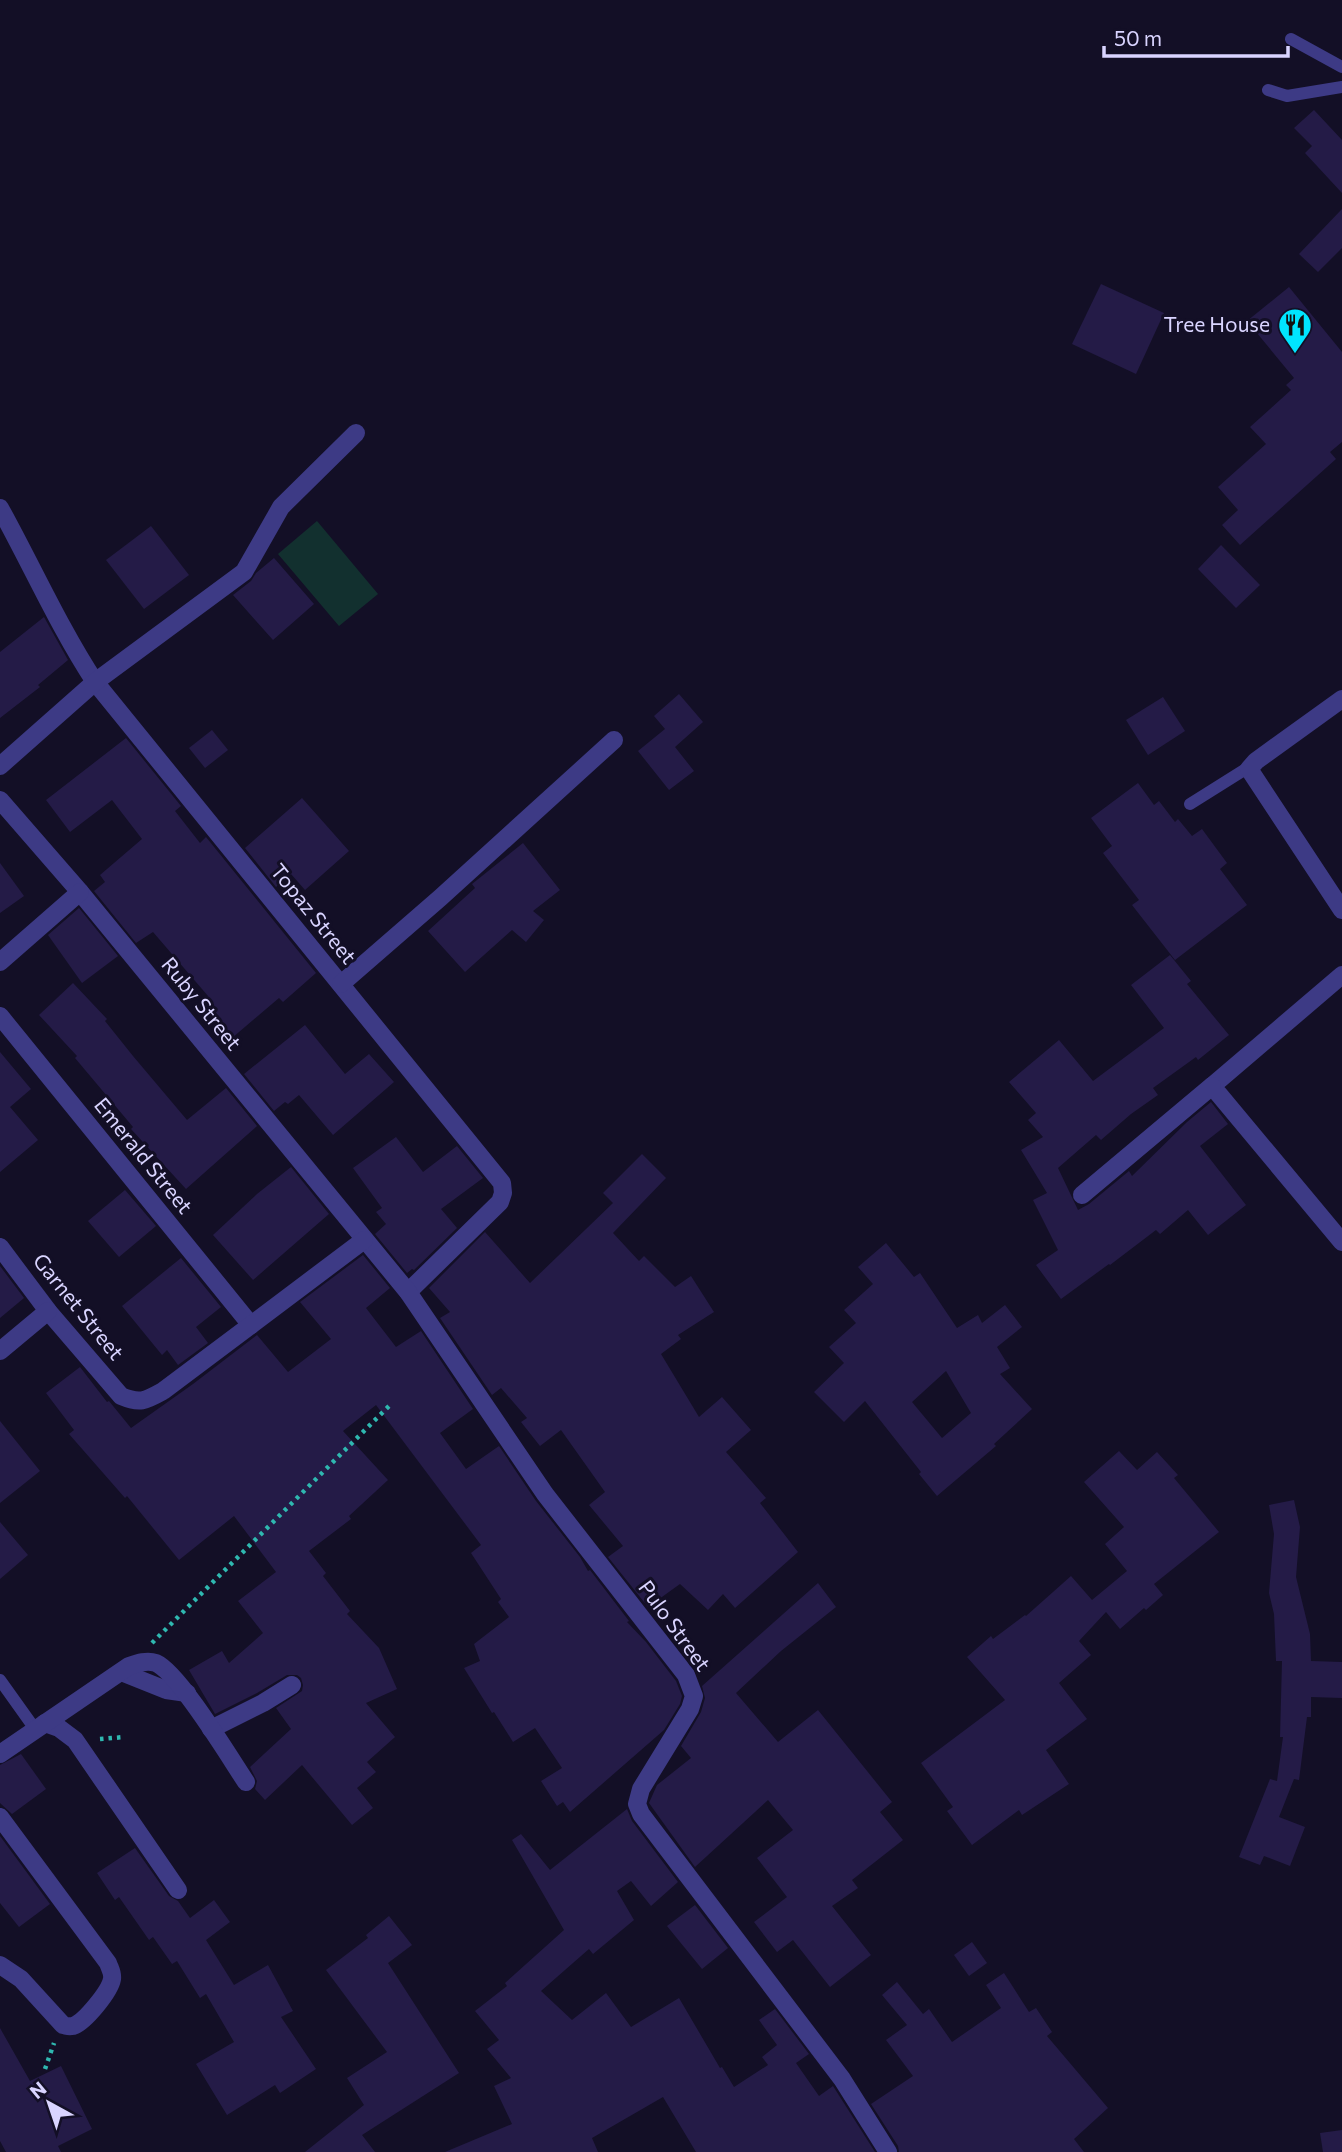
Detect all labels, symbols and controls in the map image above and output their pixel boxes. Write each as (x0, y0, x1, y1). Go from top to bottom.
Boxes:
scale bar (1104, 14, 1288, 58)
text: 50 m (1114, 25, 1162, 50)
restaurant icon: Tree House (1276, 306, 1314, 355)
place label: Tree House (1163, 311, 1270, 336)
street label: Topaz Street (266, 858, 362, 968)
street label: Ruby Street (157, 952, 247, 1054)
street label: Emerald Street (90, 1092, 199, 1218)
street label: Garnet Street (29, 1248, 130, 1364)
street label: Pulo Street (634, 1575, 717, 1675)
north arrow (14, 2068, 84, 2138)
text: N (25, 2076, 51, 2103)

